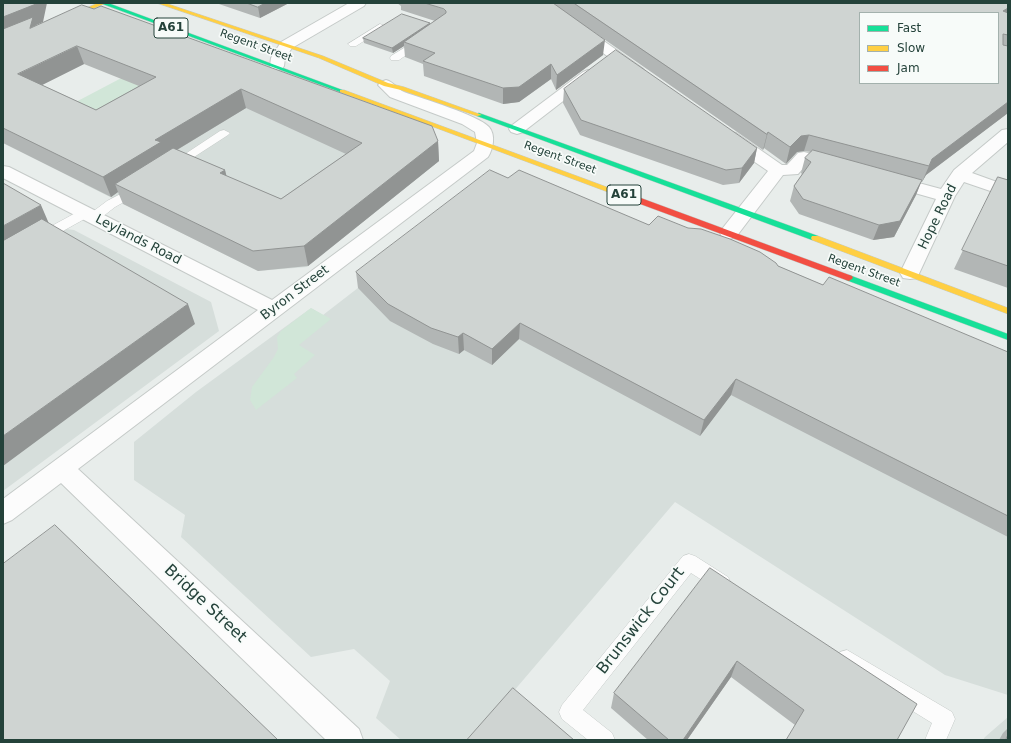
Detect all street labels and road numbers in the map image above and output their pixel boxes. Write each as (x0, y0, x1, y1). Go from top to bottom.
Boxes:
road number: A61 (154, 18, 188, 38)
street label: Regent Street (218, 27, 294, 65)
street label: Regent Street (522, 139, 598, 177)
street label: Hope Road (915, 182, 961, 252)
road number: A61 (607, 185, 641, 205)
street label: Leylands Road (92, 212, 184, 268)
street label: Regent Street (826, 252, 902, 290)
street label: Byron Street (258, 262, 332, 324)
street label: Bridge Street (160, 561, 250, 647)
street label: Brunswick Court (593, 564, 689, 678)

